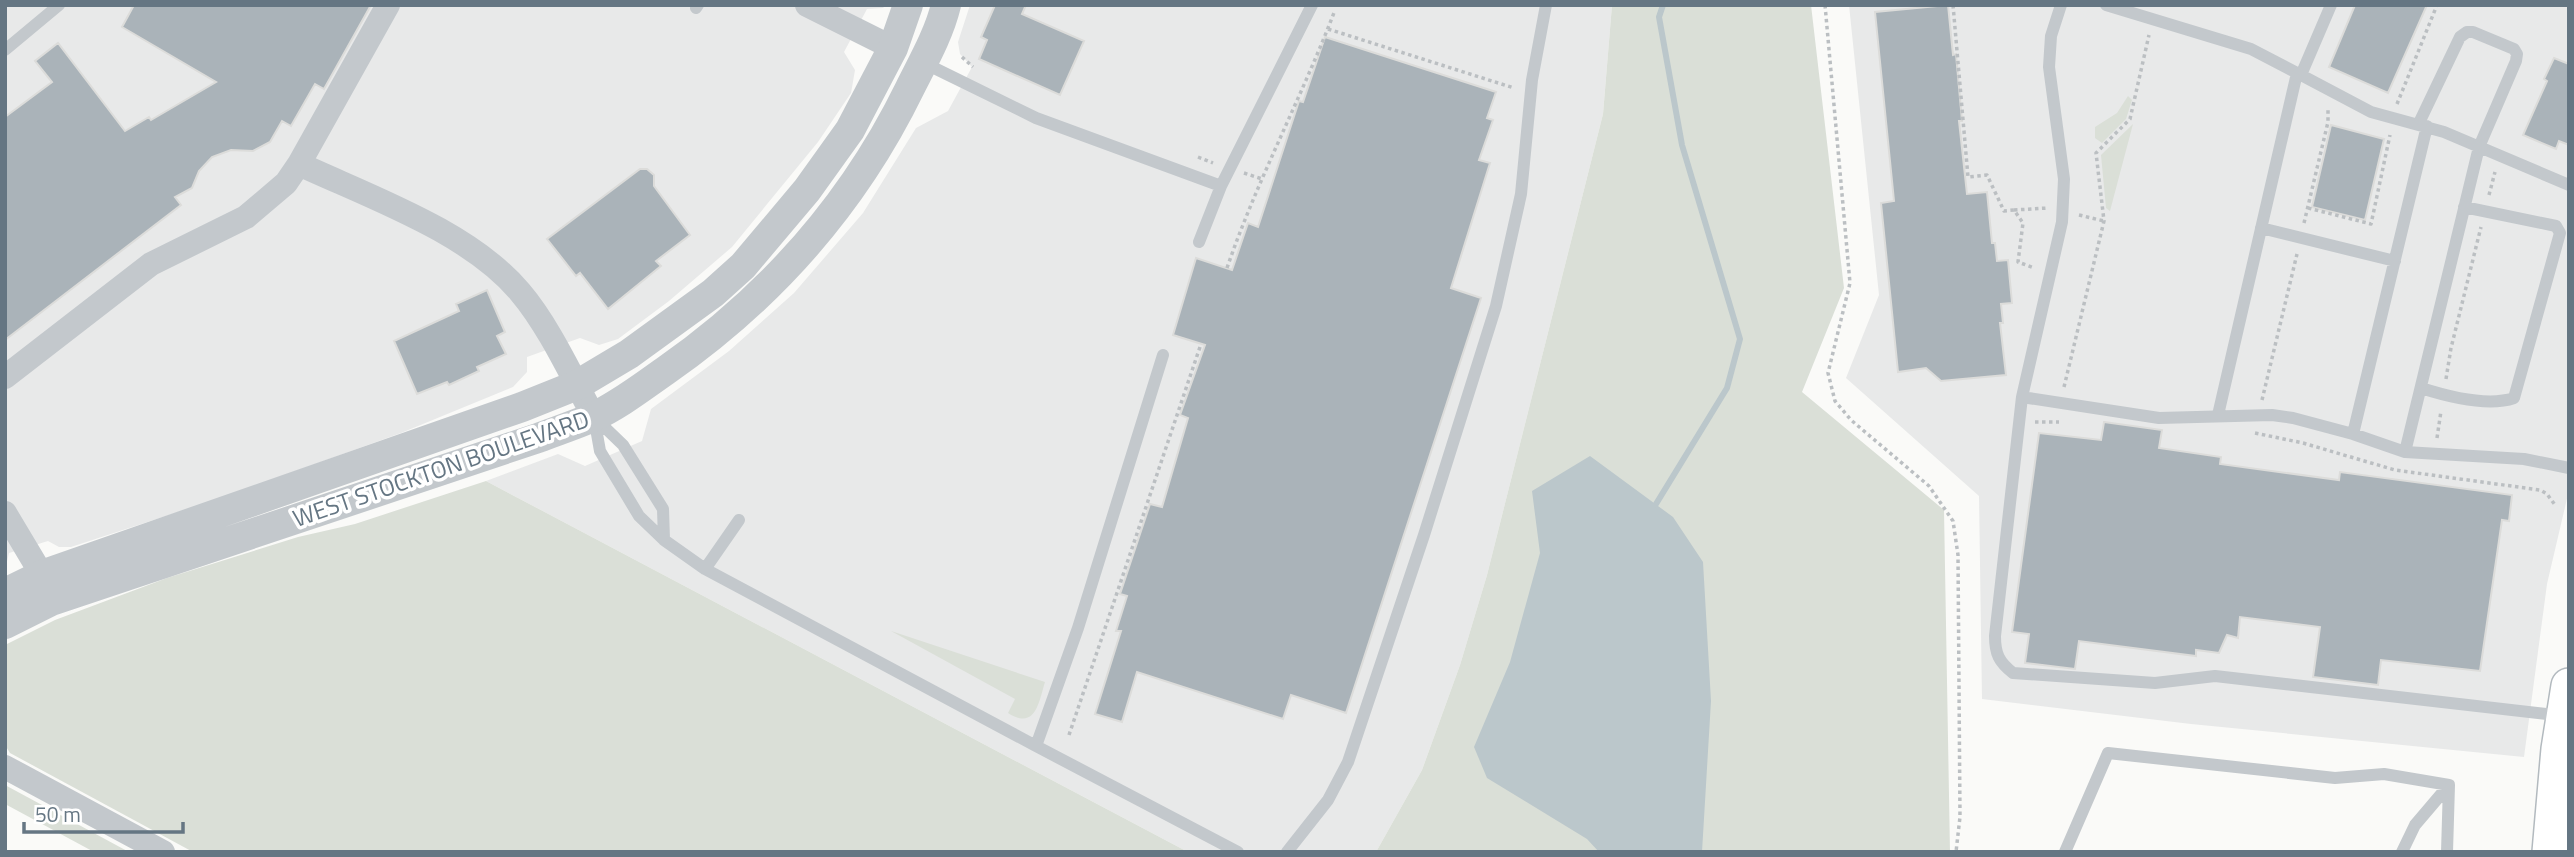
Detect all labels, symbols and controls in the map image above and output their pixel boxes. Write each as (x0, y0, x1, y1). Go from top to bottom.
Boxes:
street label: WEST STOCKTON BOULEVARD (288, 400, 594, 536)
scale bar (24, 790, 184, 834)
text: 50 m (35, 798, 81, 830)

